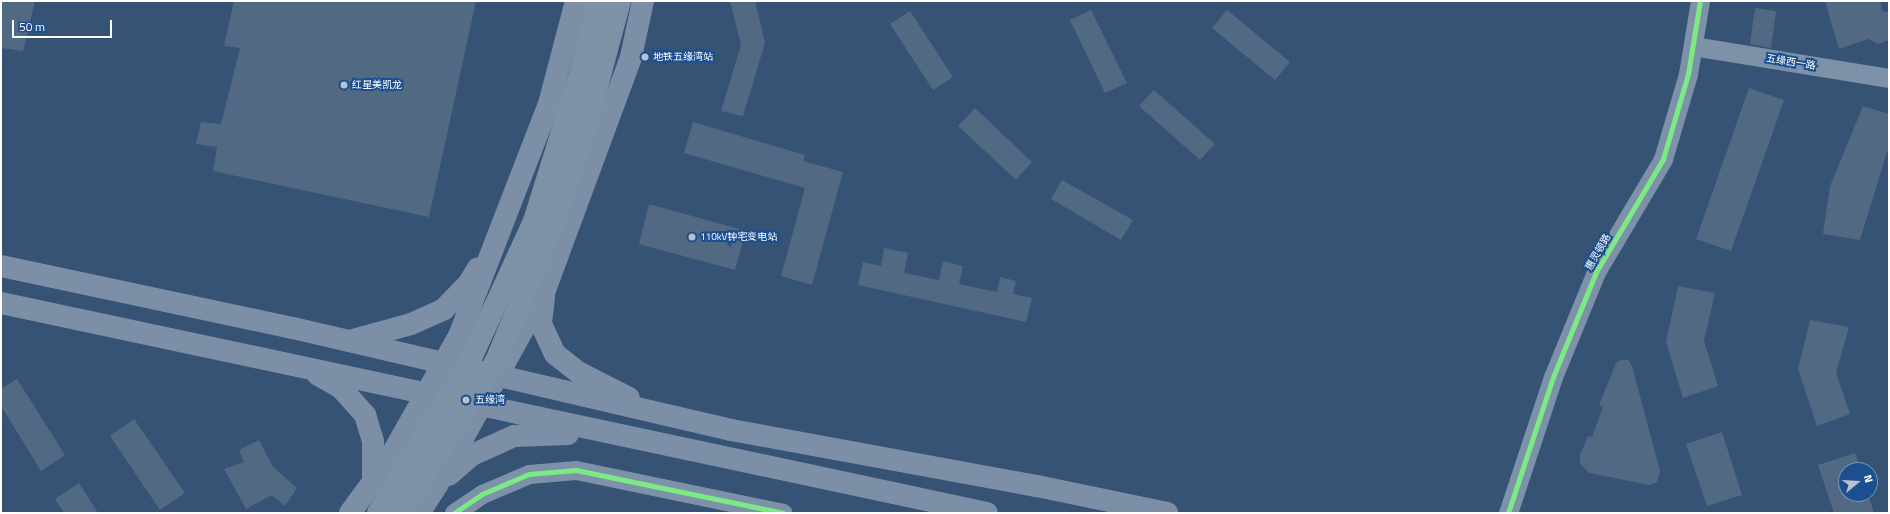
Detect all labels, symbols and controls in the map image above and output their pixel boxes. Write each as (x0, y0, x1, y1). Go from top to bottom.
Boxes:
scale bar (14, 12, 114, 38)
text: 50 m (19, 17, 45, 36)
place label: 地铁五缘湾站 (653, 51, 713, 63)
marker: 地铁五缘湾站 (640, 52, 650, 62)
street label: 五缘西一路 (1765, 52, 1817, 72)
place label: 红星美凯龙 (352, 79, 402, 91)
marker: 红星美凯龙 (339, 80, 349, 90)
place label: 110kV钟宅变电站 (700, 231, 777, 243)
marker: 110kV钟宅变电站 (687, 232, 697, 242)
street label: 惠灵顿路 (1583, 232, 1613, 272)
marker: 五缘湾 (460, 394, 472, 406)
place label: 五缘湾 (475, 394, 505, 406)
north arrow (1838, 462, 1878, 502)
text: N (1860, 473, 1877, 485)

